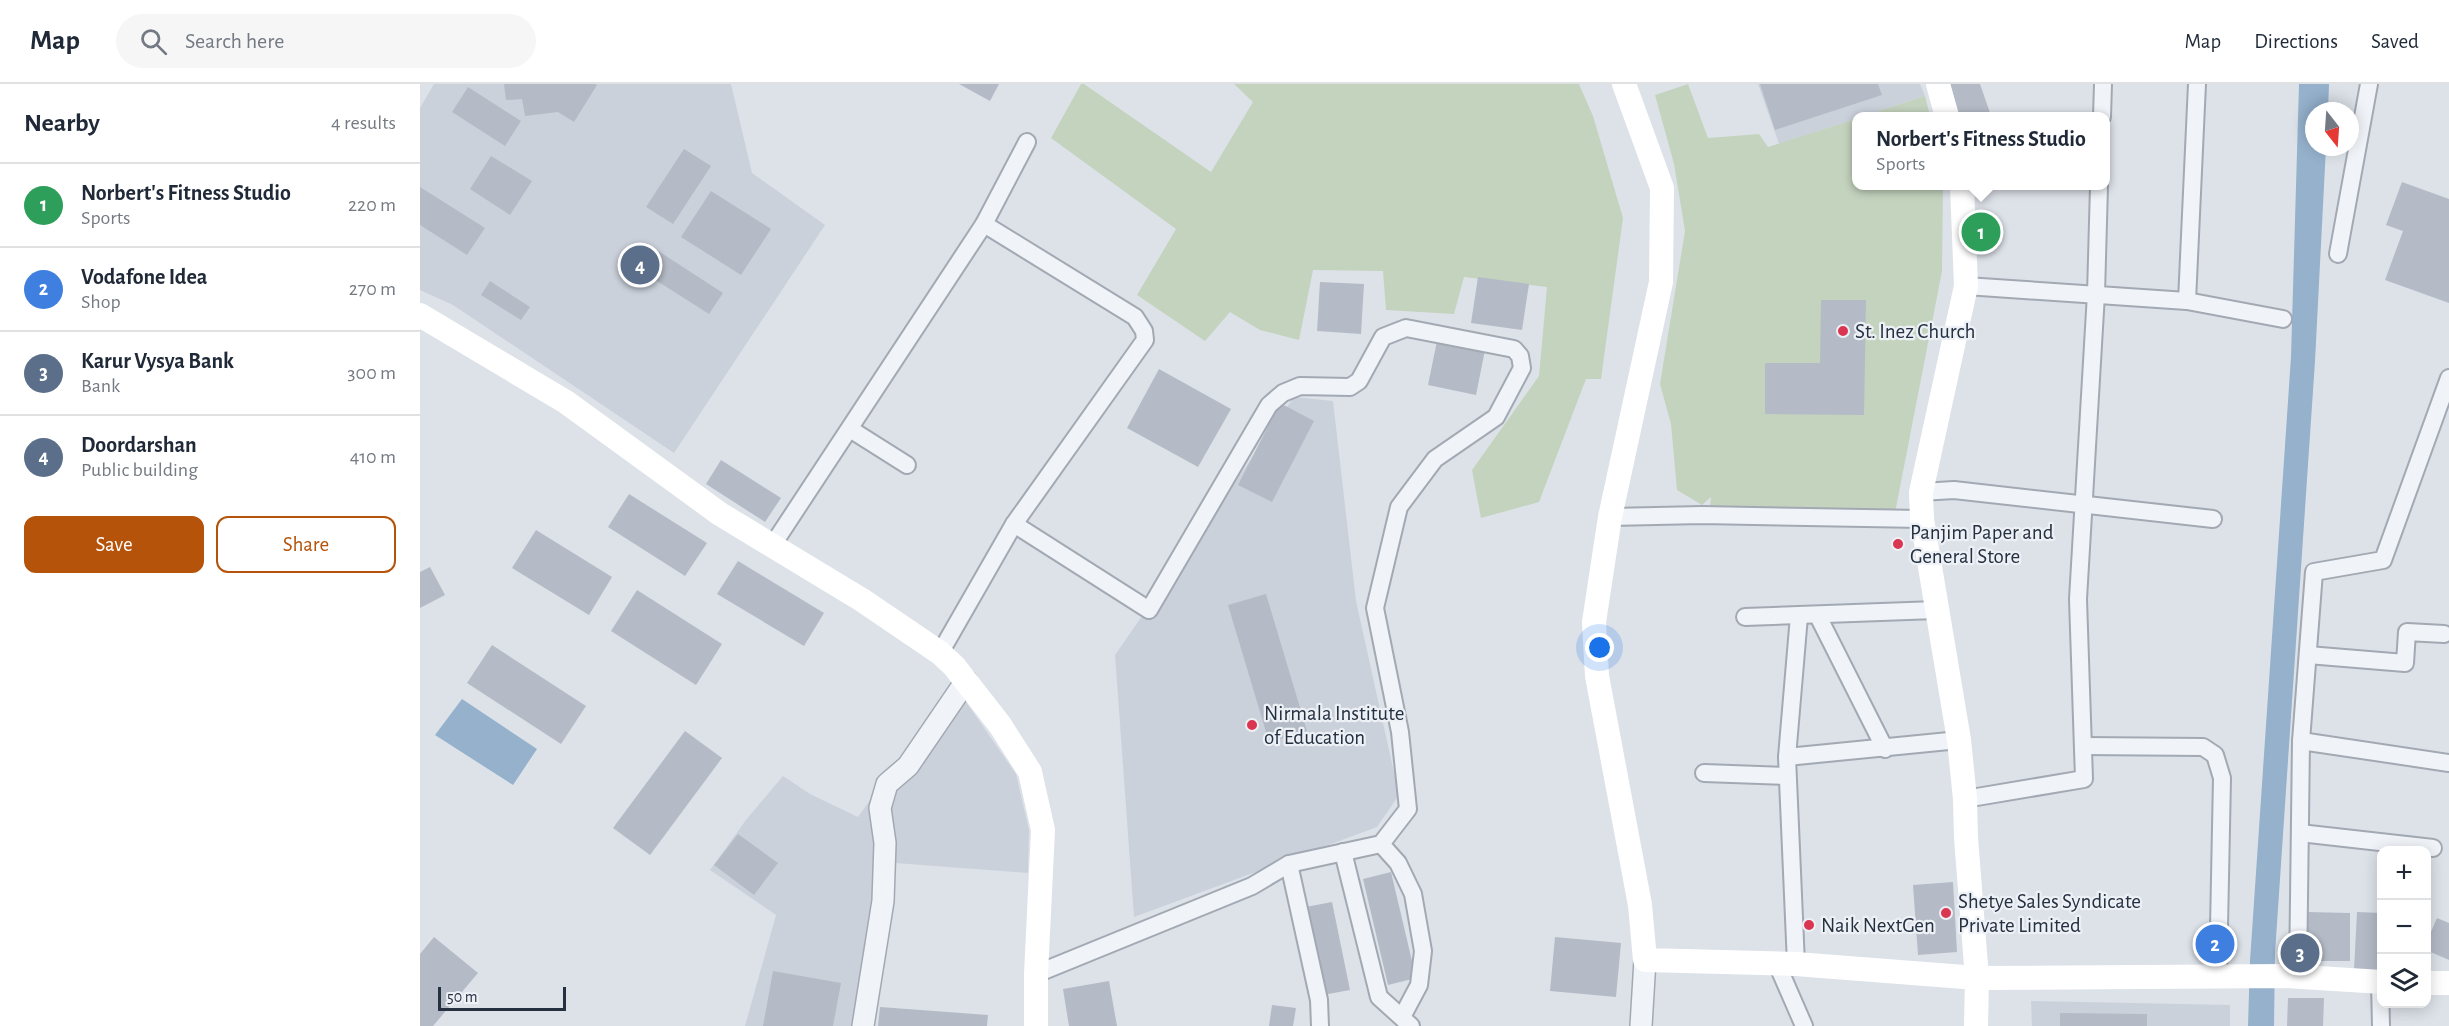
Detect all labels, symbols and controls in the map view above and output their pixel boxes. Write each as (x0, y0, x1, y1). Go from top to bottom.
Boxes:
search box (116, 14, 536, 68)
icon: search (137, 25, 170, 58)
text: Map (30, 27, 80, 55)
text: Search here (185, 30, 284, 52)
text: Map (2185, 31, 2221, 52)
text: Directions (2254, 31, 2338, 52)
text: Saved (2371, 31, 2419, 52)
north arrow (2305, 102, 2359, 156)
text: Nearby (24, 110, 100, 136)
popup (1852, 112, 2110, 190)
text: 4 results (331, 113, 396, 133)
text: Norbert's Fitness Studio (1876, 128, 2086, 150)
text: Sports (1876, 154, 1926, 174)
text: Norbert's Fitness Studio (81, 182, 291, 204)
text: 1 (40, 195, 47, 215)
text: 220 m (348, 195, 396, 215)
text: Sports (81, 208, 130, 228)
pin: 1 (1962, 210, 2000, 254)
pin: 4 (620, 242, 660, 288)
text: Vodafone Idea (81, 266, 207, 288)
text: 2 (39, 279, 48, 299)
text: 270 m (349, 279, 396, 299)
text: Shop (81, 292, 121, 312)
place label: St. Inez Church (1855, 321, 1975, 342)
marker: St. Inez Church (1836, 324, 1850, 338)
text: Karur Vysya Bank (81, 350, 234, 372)
text: 3 (39, 363, 48, 383)
text: 300 m (347, 363, 396, 383)
text: Bank (81, 376, 120, 396)
text: Doordarshan (81, 434, 197, 456)
text: 4 (38, 447, 49, 467)
text: 410 m (350, 447, 396, 467)
text: Public building (81, 460, 198, 480)
button: Save (24, 516, 204, 573)
button: Share (216, 516, 396, 573)
place label: Panjim Paper and General Store (1910, 522, 2054, 567)
marker: Panjim Paper and General Store (1891, 537, 1905, 551)
your location (1585, 633, 1614, 662)
place label: Nirmala Institute of Education (1264, 703, 1404, 748)
marker: Nirmala Institute of Education (1245, 718, 1259, 732)
map controls (2377, 846, 2431, 1008)
button: + (2377, 846, 2431, 900)
place label: Shetye Sales Syndicate Private Limited (1958, 891, 2141, 936)
button: − (2377, 900, 2431, 954)
marker: Shetye Sales Syndicate Private Limited (1939, 906, 1953, 920)
place label: Naik NextGen (1821, 915, 1935, 936)
marker: Naik NextGen (1802, 918, 1816, 932)
pin: 2 (2196, 922, 2234, 966)
pin: 3 (2280, 930, 2320, 976)
button: layers (2377, 954, 2431, 1008)
scale bar (438, 984, 566, 1012)
text: 50 m (447, 989, 478, 1005)

